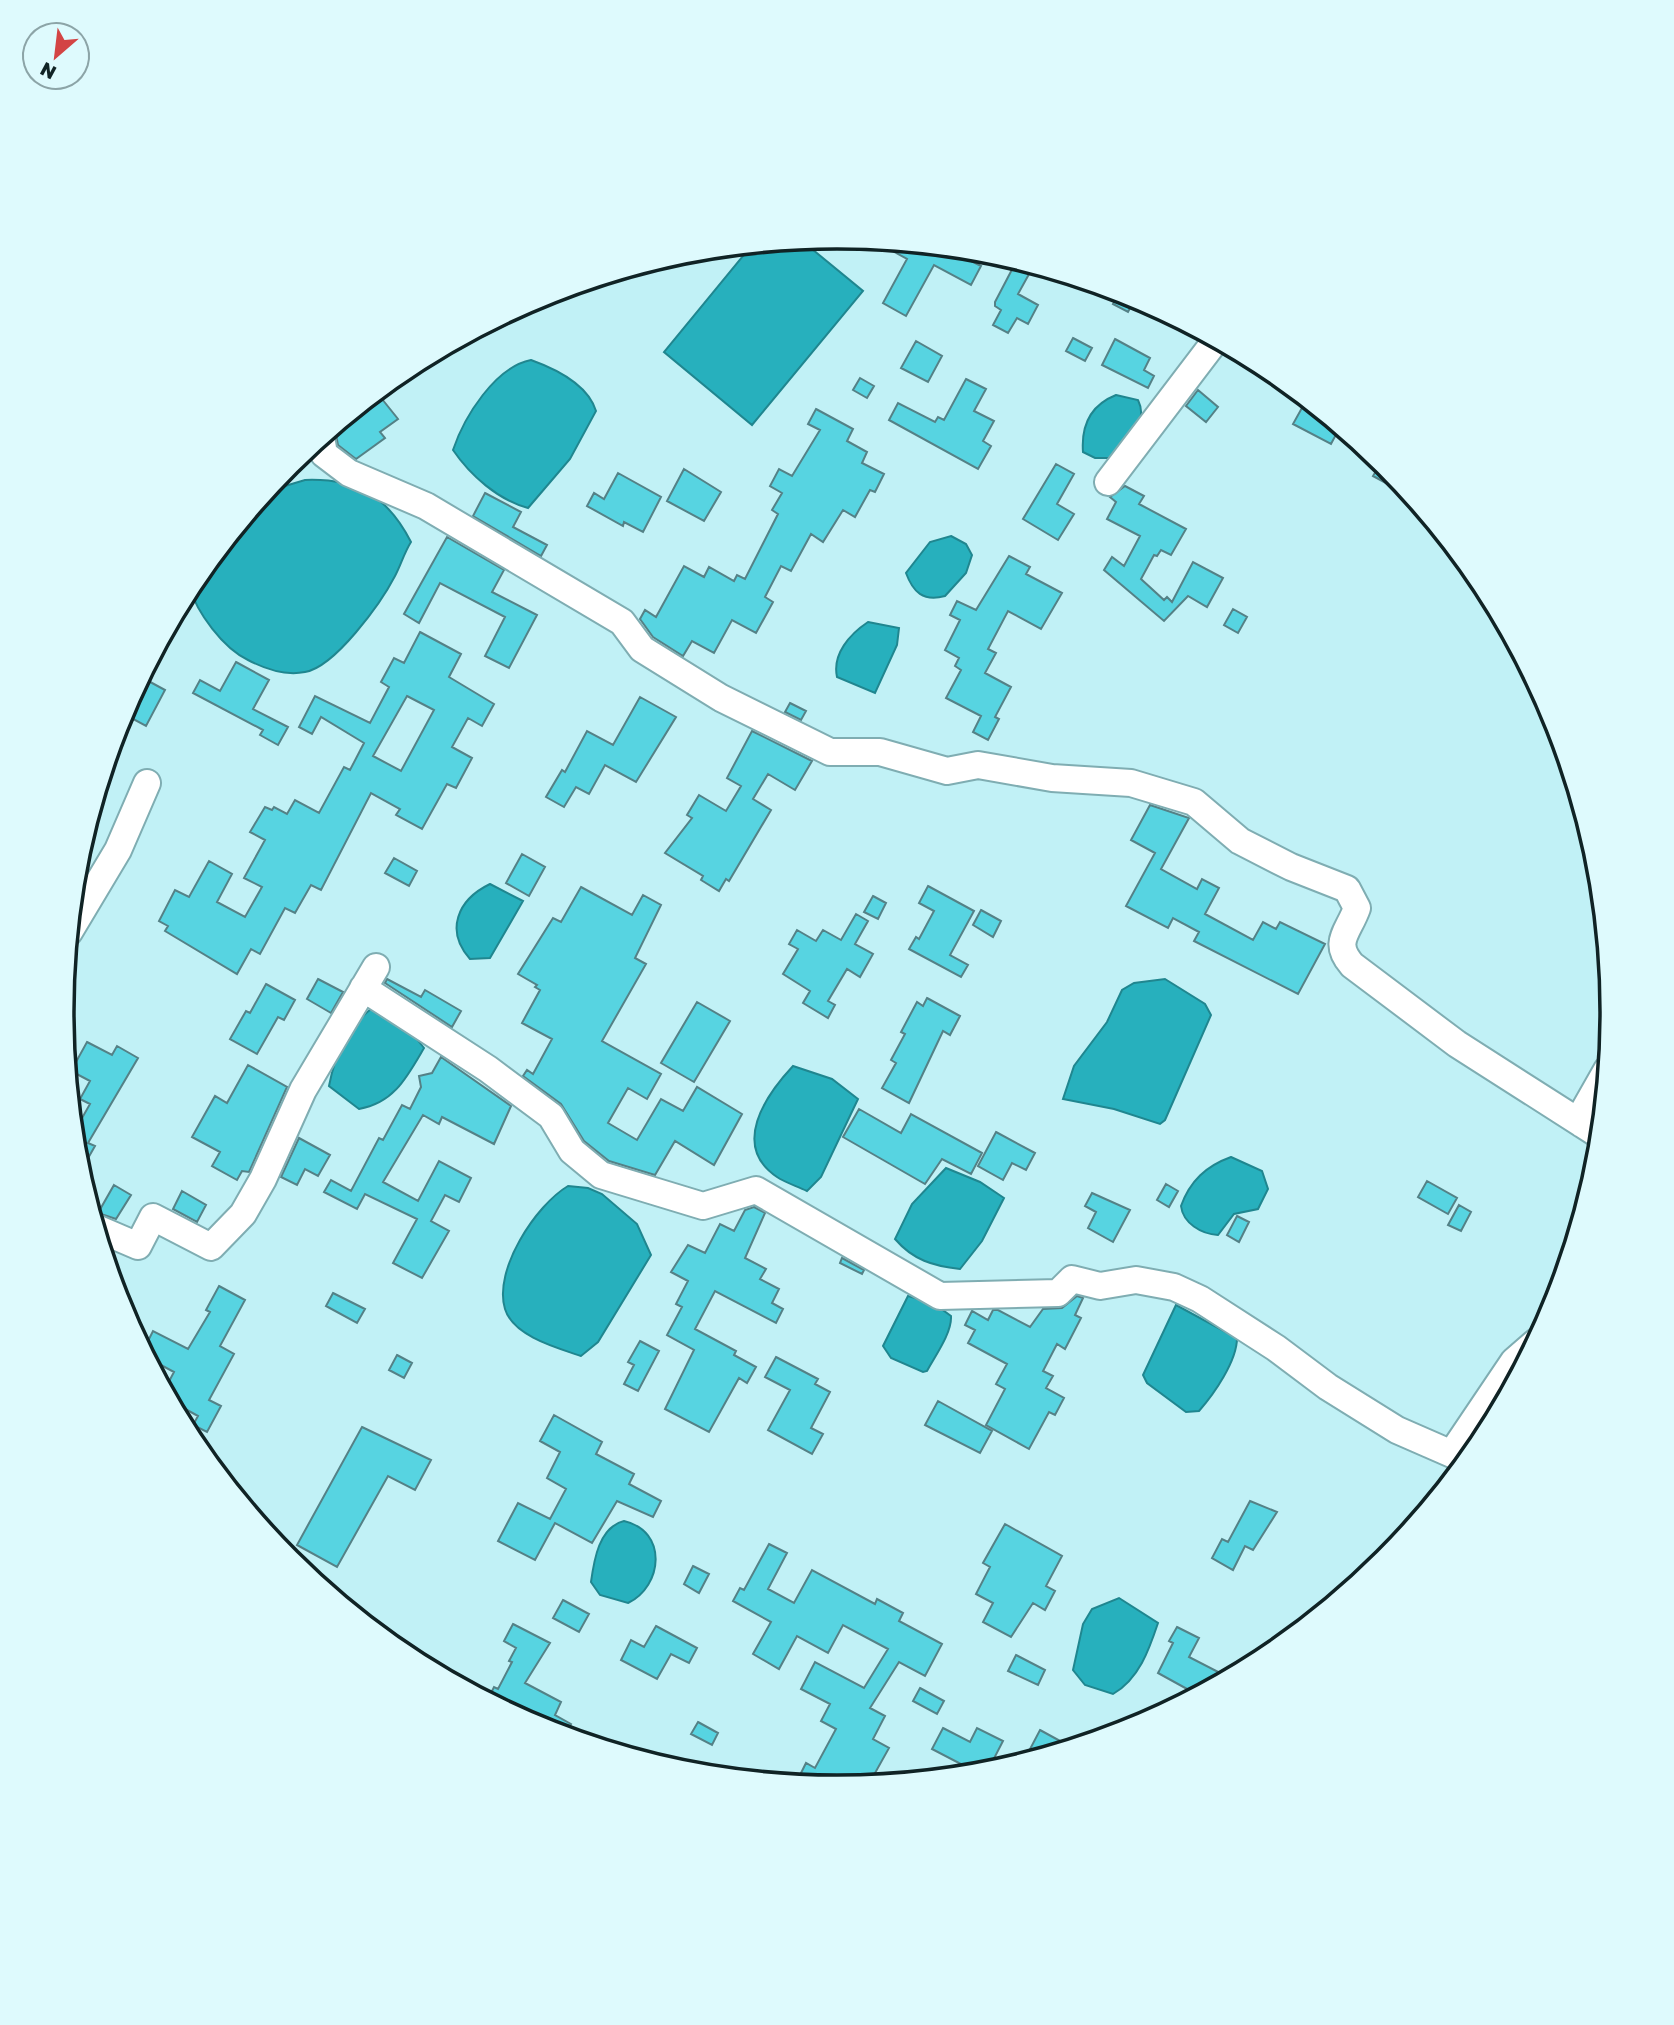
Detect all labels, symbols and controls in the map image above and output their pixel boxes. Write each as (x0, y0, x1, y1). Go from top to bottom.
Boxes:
north arrow (21, 21, 91, 91)
text: N (36, 58, 60, 85)

